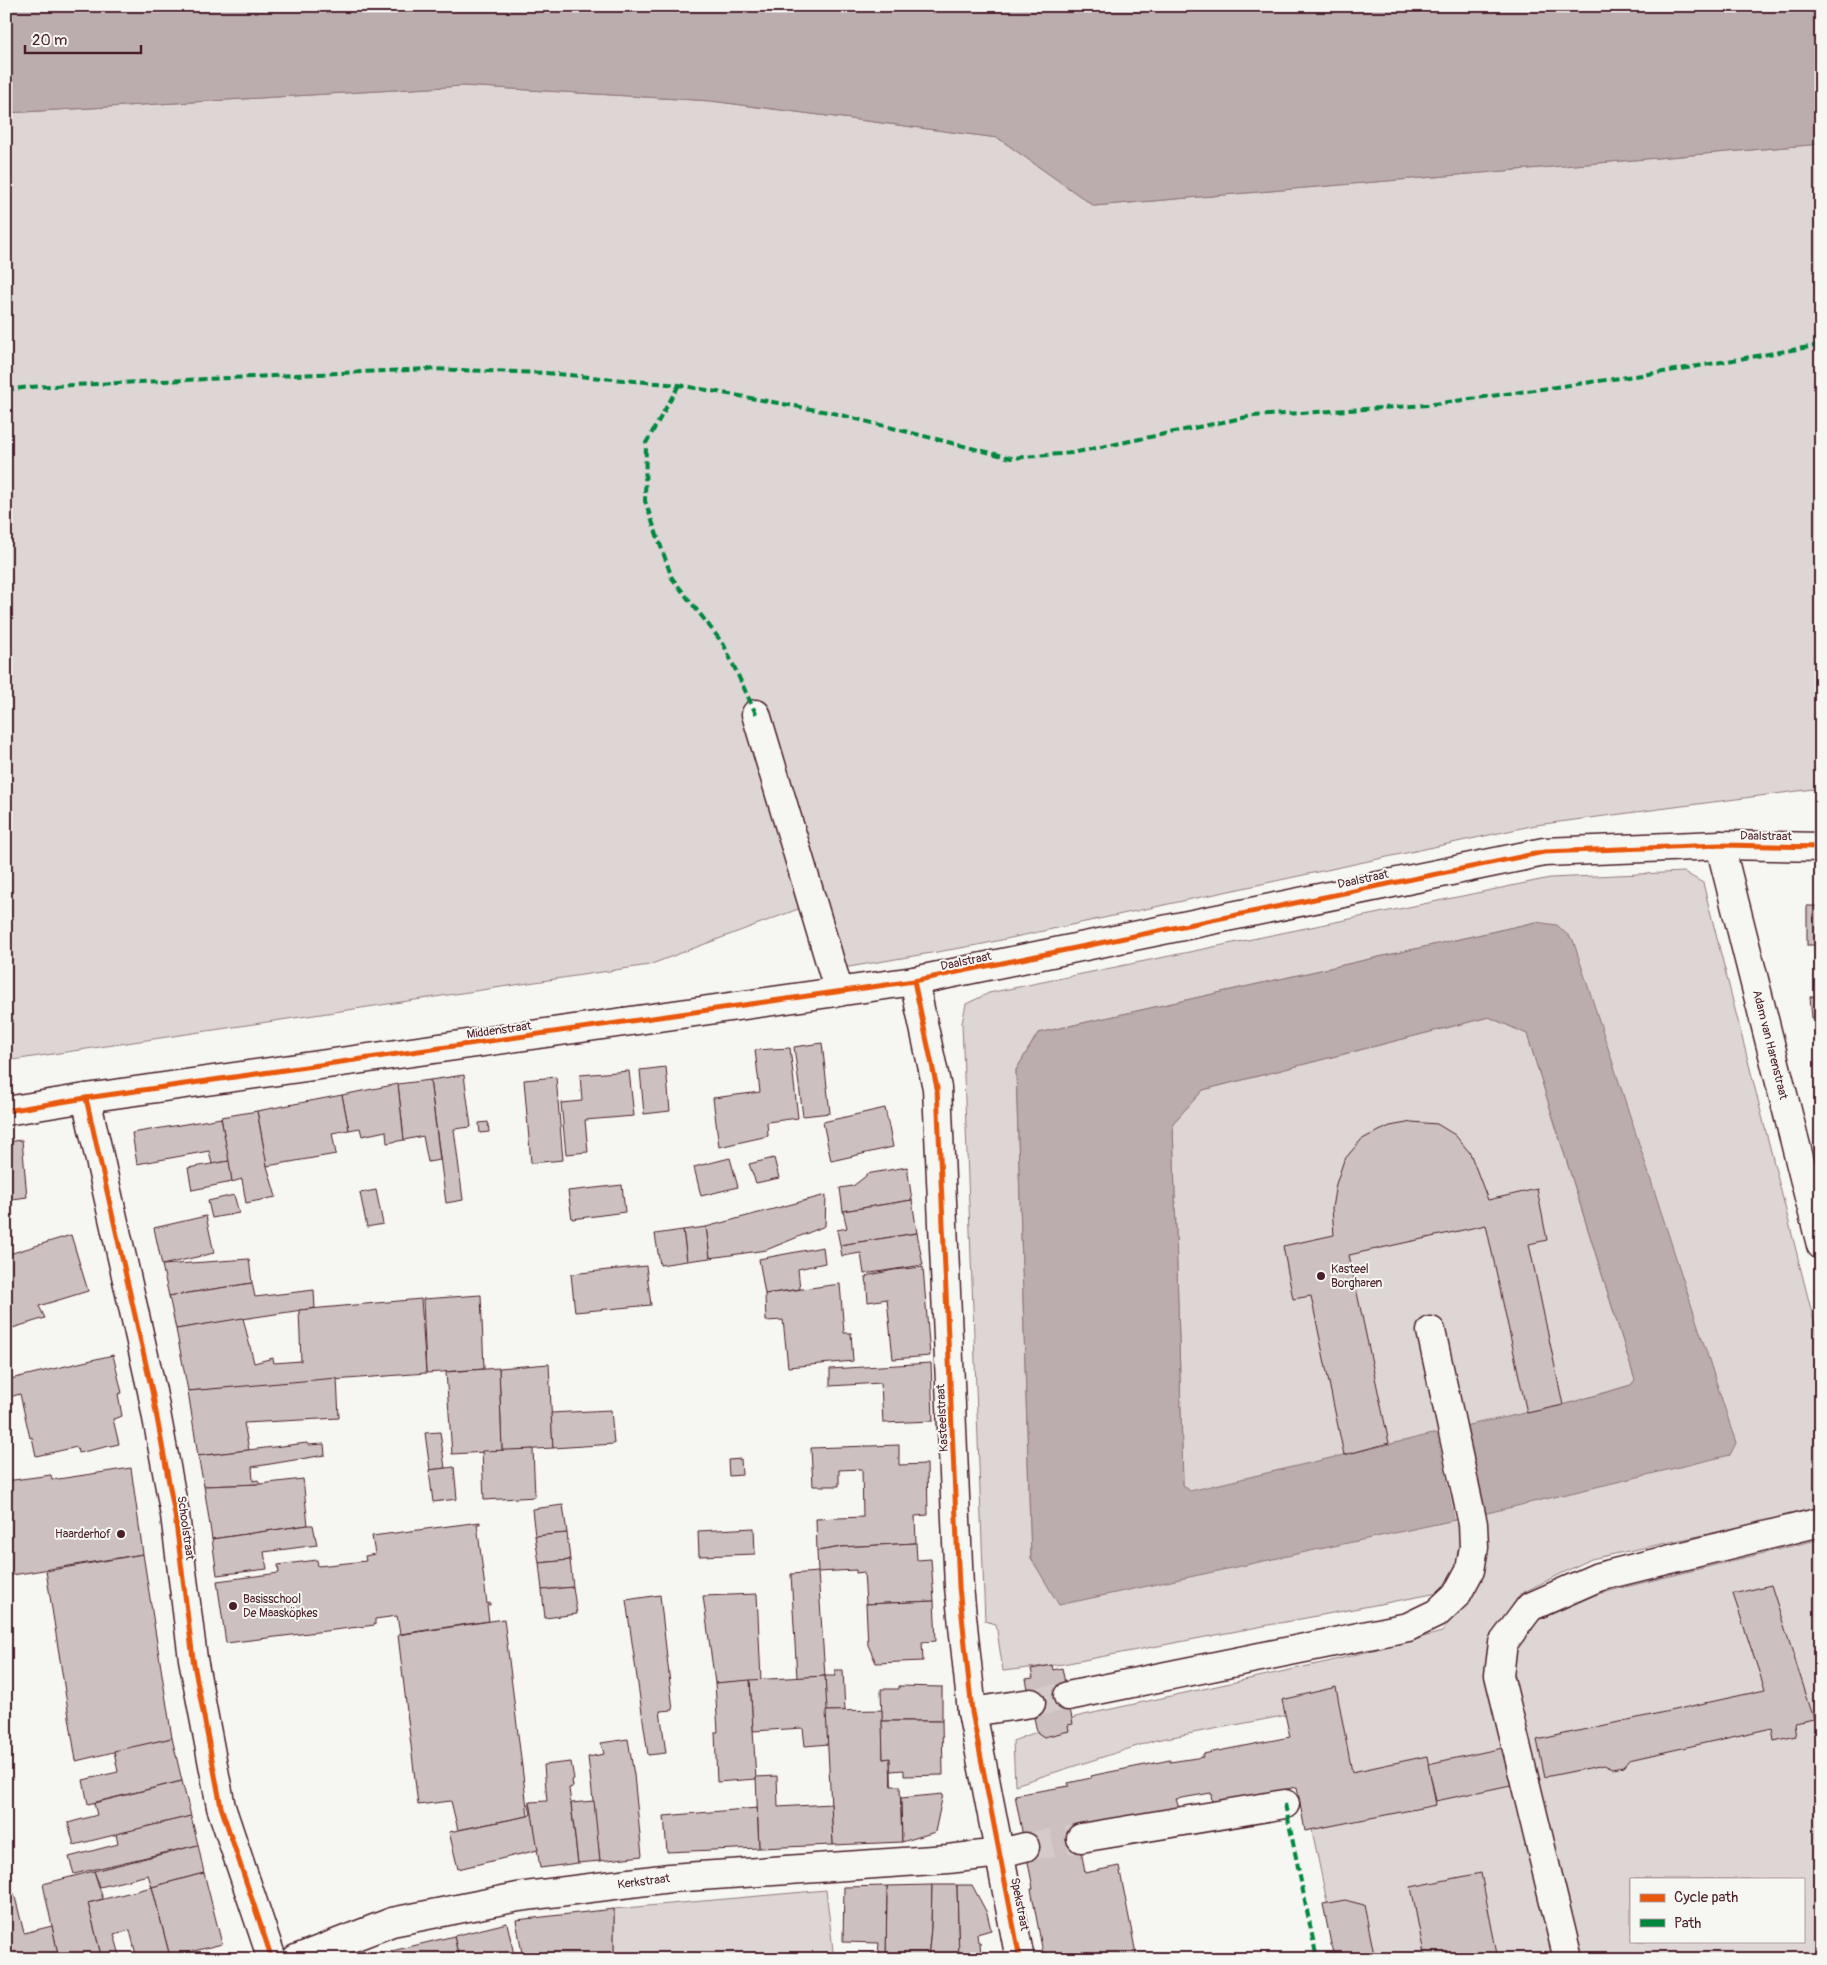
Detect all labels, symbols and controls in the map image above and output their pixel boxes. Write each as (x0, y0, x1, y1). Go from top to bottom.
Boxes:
scale bar (25, 22, 141, 54)
text: 20 m (32, 31, 67, 50)
street label: Daalstraat (1740, 829, 1792, 844)
street label: Daalstraat (1336, 867, 1390, 892)
street label: Daalstraat (939, 949, 993, 974)
street label: Adam van Harenstraat (1749, 989, 1791, 1101)
street label: Middenstraat (466, 1019, 532, 1042)
place label: Kasteel Borgharen (1331, 1262, 1383, 1291)
marker: Kasteel Borgharen (1315, 1270, 1327, 1282)
street label: Kasteelstraat (933, 1384, 952, 1452)
street label: Schoolstraat (174, 1495, 197, 1561)
place label: Haarderhof (55, 1527, 111, 1542)
marker: Haarderhof (115, 1528, 127, 1540)
place label: Basisschool De Maasköpkes (243, 1592, 318, 1621)
marker: Basisschool De Maasköpkes (227, 1600, 239, 1612)
street label: Kerkstraat (617, 1871, 671, 1892)
street label: Spekstraat (1007, 1876, 1032, 1932)
legend (1630, 1878, 1804, 1942)
text: Cycle path (1674, 1888, 1738, 1907)
text: Path (1674, 1914, 1701, 1933)

